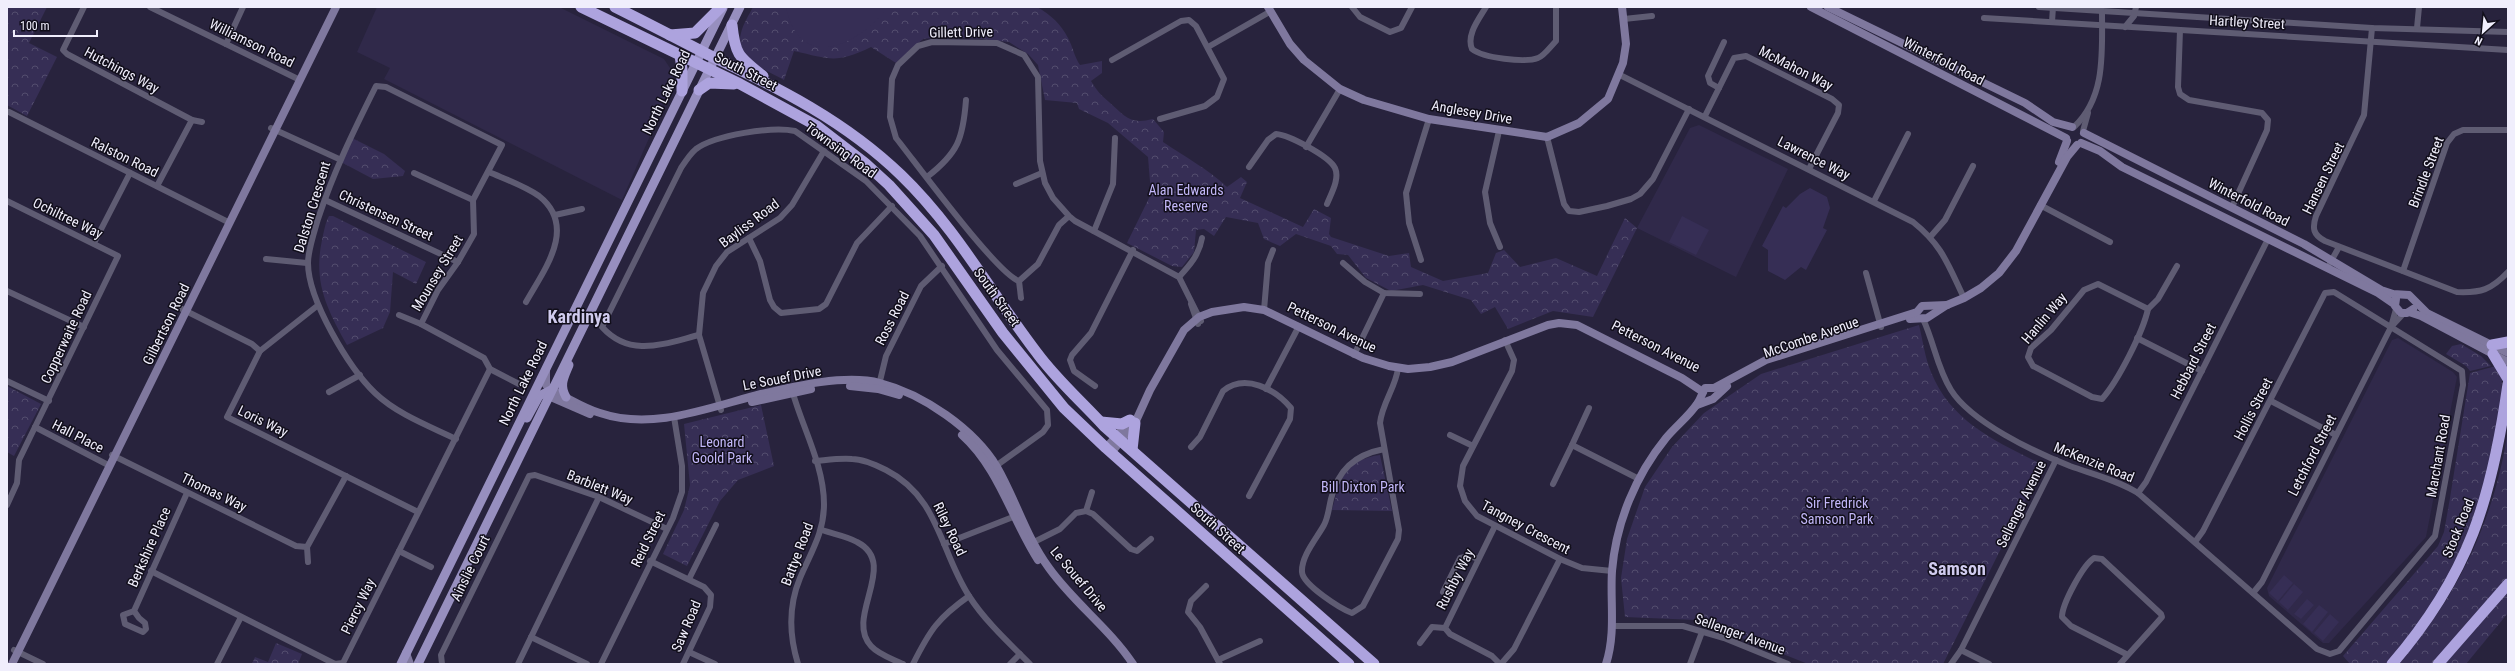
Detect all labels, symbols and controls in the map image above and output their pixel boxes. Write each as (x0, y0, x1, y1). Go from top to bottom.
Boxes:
scale bar (14, 12, 97, 38)
street label: Hartley Street (2209, 12, 2285, 32)
north arrow (2463, 12, 2503, 52)
street label: Williamson Road (207, 16, 297, 70)
text: 100 m (20, 19, 50, 33)
street label: Gillett Drive (929, 23, 994, 41)
text: N (2473, 33, 2485, 48)
street label: Winterfold Road (1901, 34, 1987, 88)
street label: McMahon Way (1756, 42, 1836, 94)
street label: Hutchings Way (82, 44, 162, 96)
street label: North Lake Road (639, 47, 693, 137)
street label: South Street (712, 48, 780, 94)
street label: Anglesey Drive (1431, 97, 1514, 127)
street label: Townsing Road (802, 119, 880, 181)
street label: Lawrence Way (1775, 133, 1853, 183)
street label: Ralston Road (89, 134, 161, 180)
street label: Brindle Street (2405, 134, 2447, 210)
street label: Hansen Street (2299, 139, 2347, 217)
street label: Dalston Crescent (291, 160, 333, 254)
street label: Winterfold Road (2206, 175, 2292, 229)
park label: Alan Edwards Reserve (1148, 182, 1224, 214)
street label: Christensen Street (336, 186, 436, 244)
street label: Ochiltree Way (31, 194, 106, 242)
street label: Bayliss Road (716, 195, 782, 251)
street label: Mounsey Street (408, 232, 466, 314)
street label: South Street (971, 265, 1023, 329)
street label: Gilbertson Road (139, 281, 193, 367)
street label: Copperwaite Road (37, 288, 95, 386)
street label: Ross Road (872, 288, 912, 348)
street label: Hanlin Way (2018, 289, 2070, 347)
street label: Petterson Avenue (1285, 299, 1380, 356)
district label: Kardinya (548, 306, 610, 327)
street label: McCombe Avenue (1761, 313, 1861, 361)
street label: Petterson Avenue (1609, 317, 1703, 375)
street label: Hebbard Street (2167, 320, 2219, 402)
street label: North Lake Road (496, 338, 550, 428)
street label: Le Souef Drive (741, 362, 823, 393)
street label: Hollis Street (2230, 375, 2276, 443)
street label: Loris Way (235, 402, 291, 440)
street label: Letchford Street (2285, 412, 2339, 498)
street label: Marchant Road (2423, 413, 2453, 499)
street label: Hall Place (50, 416, 107, 456)
park label: Leonard Goold Park (692, 434, 753, 466)
street label: McKenzie Road (2052, 439, 2136, 485)
street label: Sellenger Avenue (1993, 457, 2049, 550)
street label: Barblett Way (565, 467, 635, 508)
street label: Thomas Way (179, 469, 249, 515)
park label: Bill Dixton Park (1321, 479, 1406, 495)
park label: Sir Fredrick Samson Park (1801, 495, 1874, 527)
street label: Stock Road (2439, 496, 2477, 560)
street label: Tangney Crescent (1479, 497, 1573, 557)
street label: South Street (1187, 499, 1249, 557)
street label: Riley Road (930, 500, 970, 558)
street label: Berkshire Place (124, 504, 174, 589)
street label: Reid Street (628, 508, 668, 570)
street label: Battye Road (778, 520, 816, 588)
street label: Ainslie Court (447, 533, 493, 603)
street label: Le Souef Drive (1047, 543, 1111, 615)
street label: Rushby Way (1433, 546, 1477, 612)
district label: Samson (1928, 558, 1986, 579)
street label: Piercy Way (338, 575, 378, 636)
street label: Saw Road (668, 598, 704, 654)
street label: Sellenger Avenue (1693, 610, 1788, 658)

